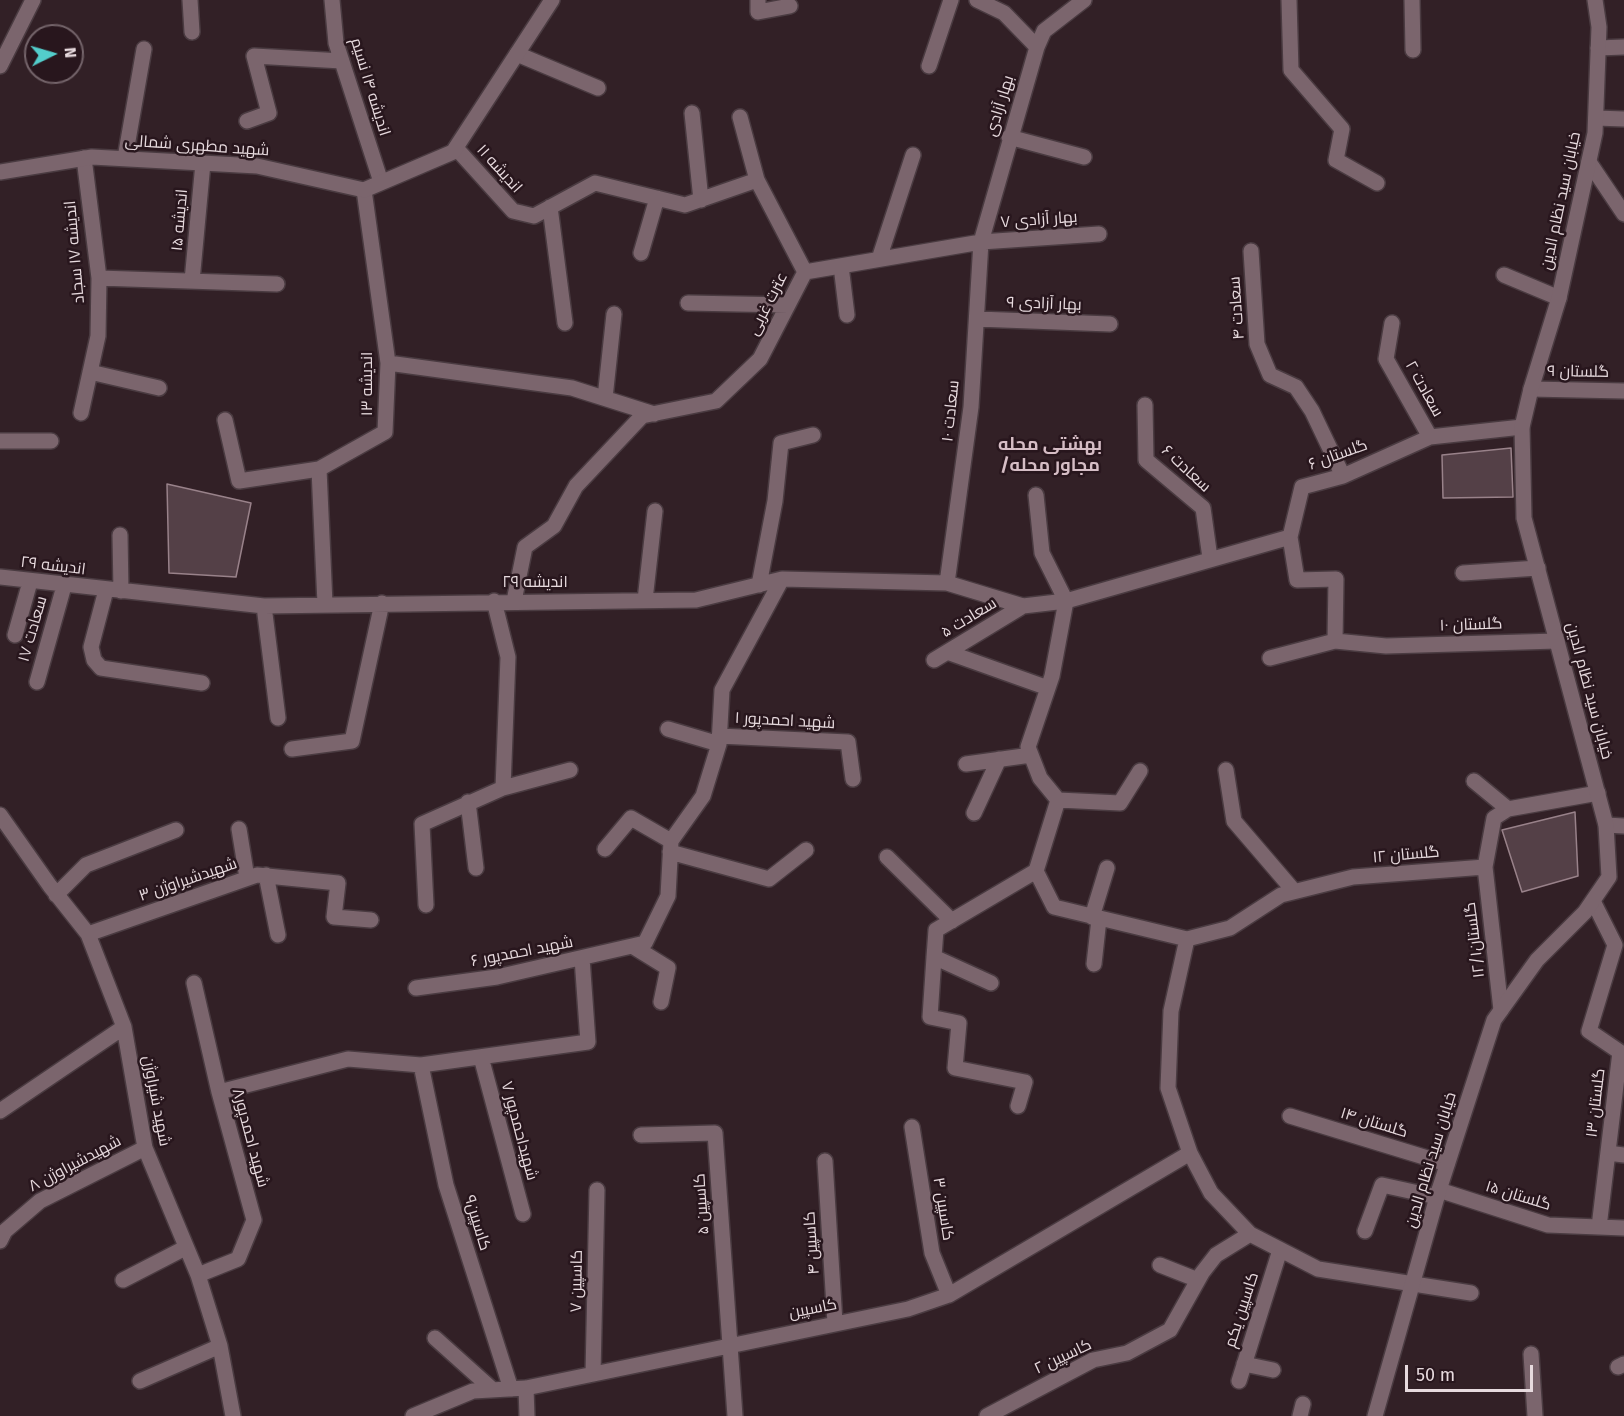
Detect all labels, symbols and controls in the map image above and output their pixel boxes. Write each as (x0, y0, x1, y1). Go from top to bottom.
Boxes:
north arrow (24, 24, 84, 84)
street label: اندیشه ۱۴ نسیم (346, 36, 394, 138)
text: N (61, 46, 80, 59)
street label: بهار آزادی (982, 73, 1018, 139)
street label: خیابان سید نظام الدین (1537, 130, 1585, 272)
street label: شهید مطهری شمالی (124, 131, 270, 161)
street label: اندیشه ۱۱ (472, 141, 526, 197)
street label: اندیشه ۱۵ (168, 188, 192, 252)
street label: اندیشه ۱۷ سجاد (61, 200, 89, 304)
street label: بهار آزادی ۷ (1000, 208, 1078, 232)
street label: عترت غربی (744, 269, 792, 339)
street label: سعادت ۴ (1225, 276, 1249, 340)
street label: بهار آزادی ۹ (1006, 293, 1082, 315)
street label: اندیشه ۱۳ (358, 352, 378, 416)
street label: سعادت ۲ (1401, 358, 1447, 420)
street label: گلستان ۹ (1547, 362, 1609, 382)
street label: سعادت ۱۰ (938, 379, 964, 443)
district label: بهشتی محله /مجاور محله (998, 434, 1102, 476)
street label: گلستان ۶ (1306, 435, 1370, 475)
street label: سعادت ۶ (1157, 441, 1215, 497)
street label: اندیشه ۲۹ (19, 552, 87, 580)
street label: اندیشه ۲۹ (502, 573, 568, 593)
street label: سعادت ۱۷ (14, 594, 52, 664)
street label: سعادت ۵ (938, 594, 1000, 642)
street label: گلستان ۱۰ (1439, 614, 1503, 636)
street label: خیابان سید نظام الدین (1561, 620, 1617, 762)
street label: شهید احمدپور ۱ (734, 709, 836, 733)
street label: گلستان ۱۲ (1372, 843, 1440, 867)
street label: شهیدشیراوژن ۳ (136, 854, 240, 906)
street label: گلستان۱۲/۱ (1461, 901, 1489, 979)
street label: شهید احمدپور ۶ (469, 933, 575, 971)
street label: شهید شیراوژن (138, 1054, 174, 1148)
street label: گلستان ۱۳ (1582, 1067, 1610, 1139)
street label: شهیداحمدپور ۷ (497, 1079, 541, 1183)
street label: شهید احمدپور۸ (228, 1086, 272, 1190)
street label: خیابان سید نظام الدین (1401, 1090, 1461, 1230)
street label: گلستان ۱۴ (1338, 1104, 1410, 1142)
street label: شهیدشیراوژن ۸ (26, 1132, 124, 1196)
street label: کاسپین ۵ (690, 1173, 714, 1235)
street label: کاسپین ۳ (929, 1176, 957, 1242)
street label: گلستان ۱۵ (1483, 1177, 1553, 1215)
street label: کاسپین۹ (460, 1193, 494, 1253)
street label: کاسپین ۴ (800, 1211, 824, 1275)
street label: کاسپین ۷ (567, 1249, 587, 1313)
street label: کاسپین یکم (1221, 1270, 1263, 1350)
street label: کاسپین (787, 1295, 839, 1323)
street label: کاسپین ۲ (1031, 1335, 1095, 1379)
scale bar (1408, 1353, 1536, 1391)
text: 50 m (1416, 1364, 1455, 1386)

